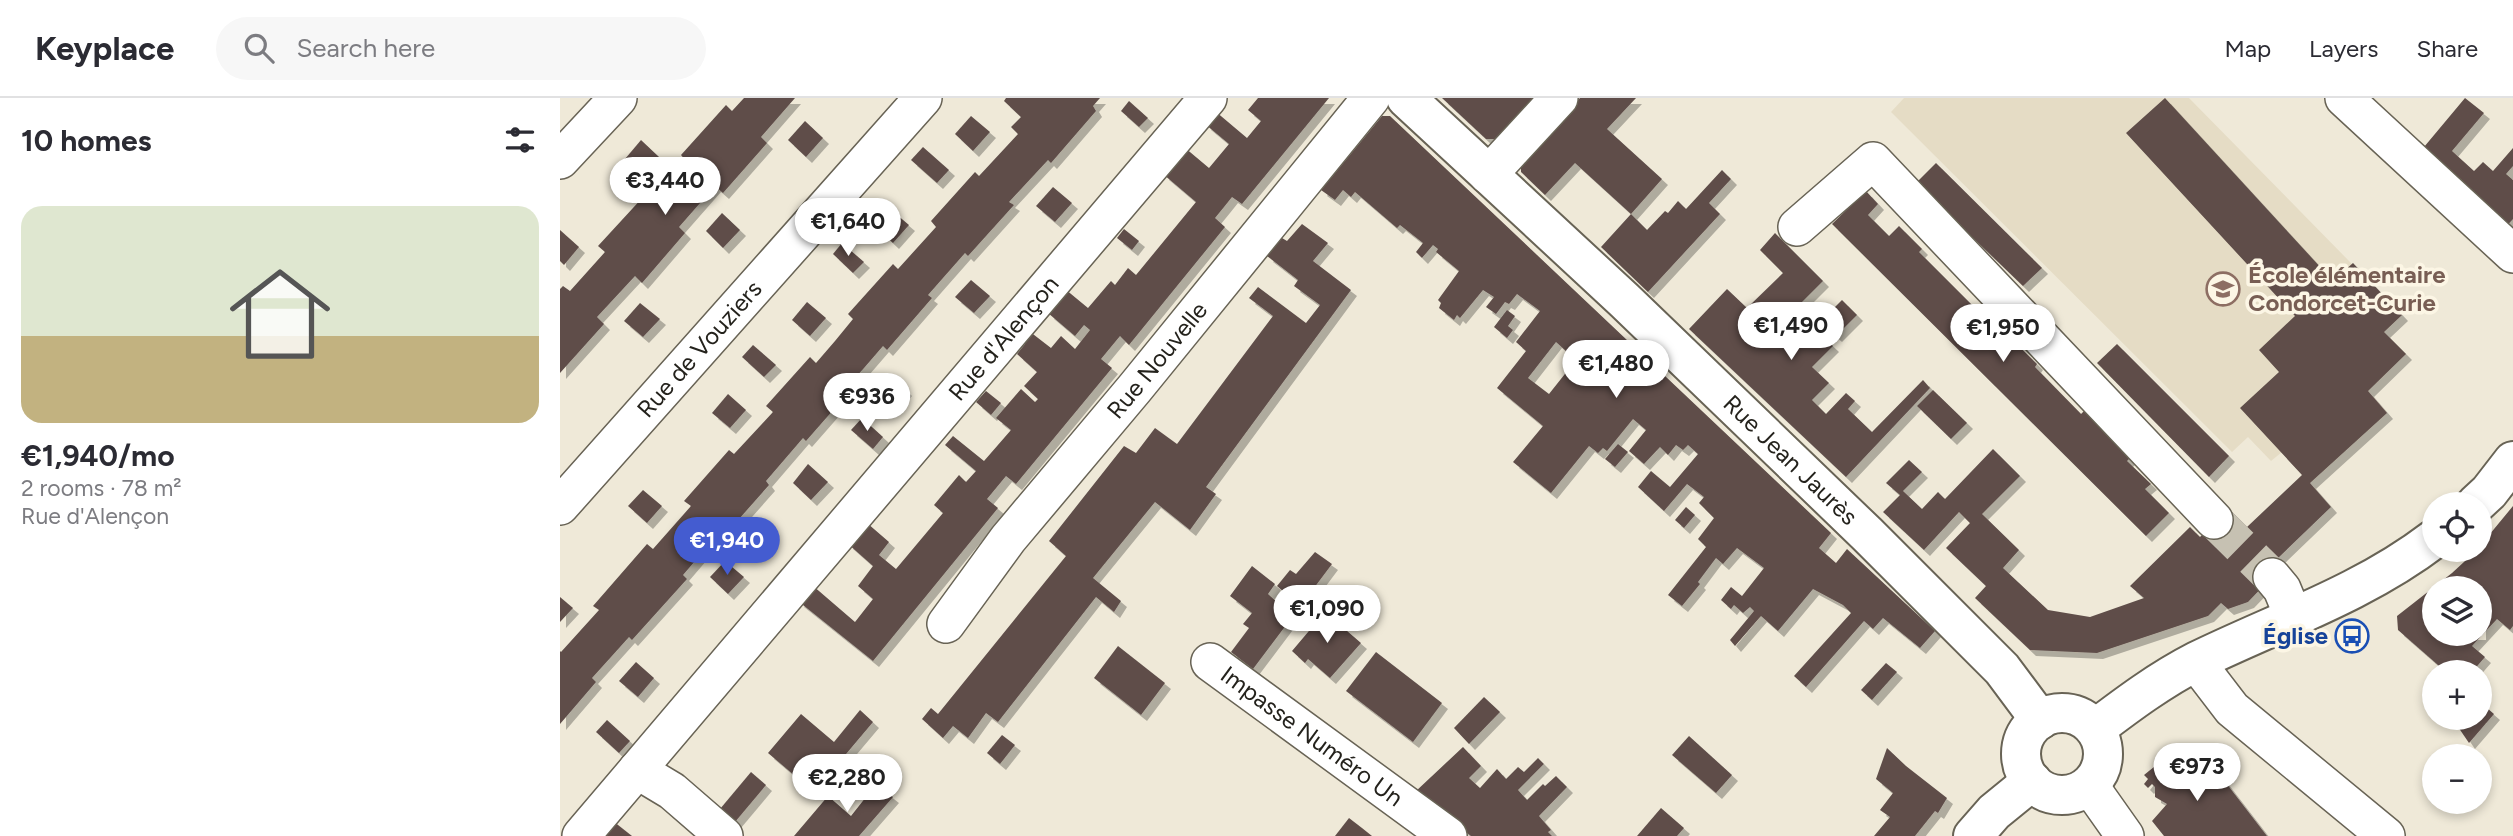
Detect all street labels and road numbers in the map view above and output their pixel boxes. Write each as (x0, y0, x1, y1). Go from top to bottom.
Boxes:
street label: Rue d'Alençon (942, 270, 1065, 406)
street label: Rue de Vouziers (631, 274, 768, 423)
street label: Rue Nouvelle (1101, 296, 1213, 424)
street label: Rue Jean Jaurès (1717, 389, 1864, 531)
street label: Impasse Numéro Un (1215, 660, 1409, 812)

